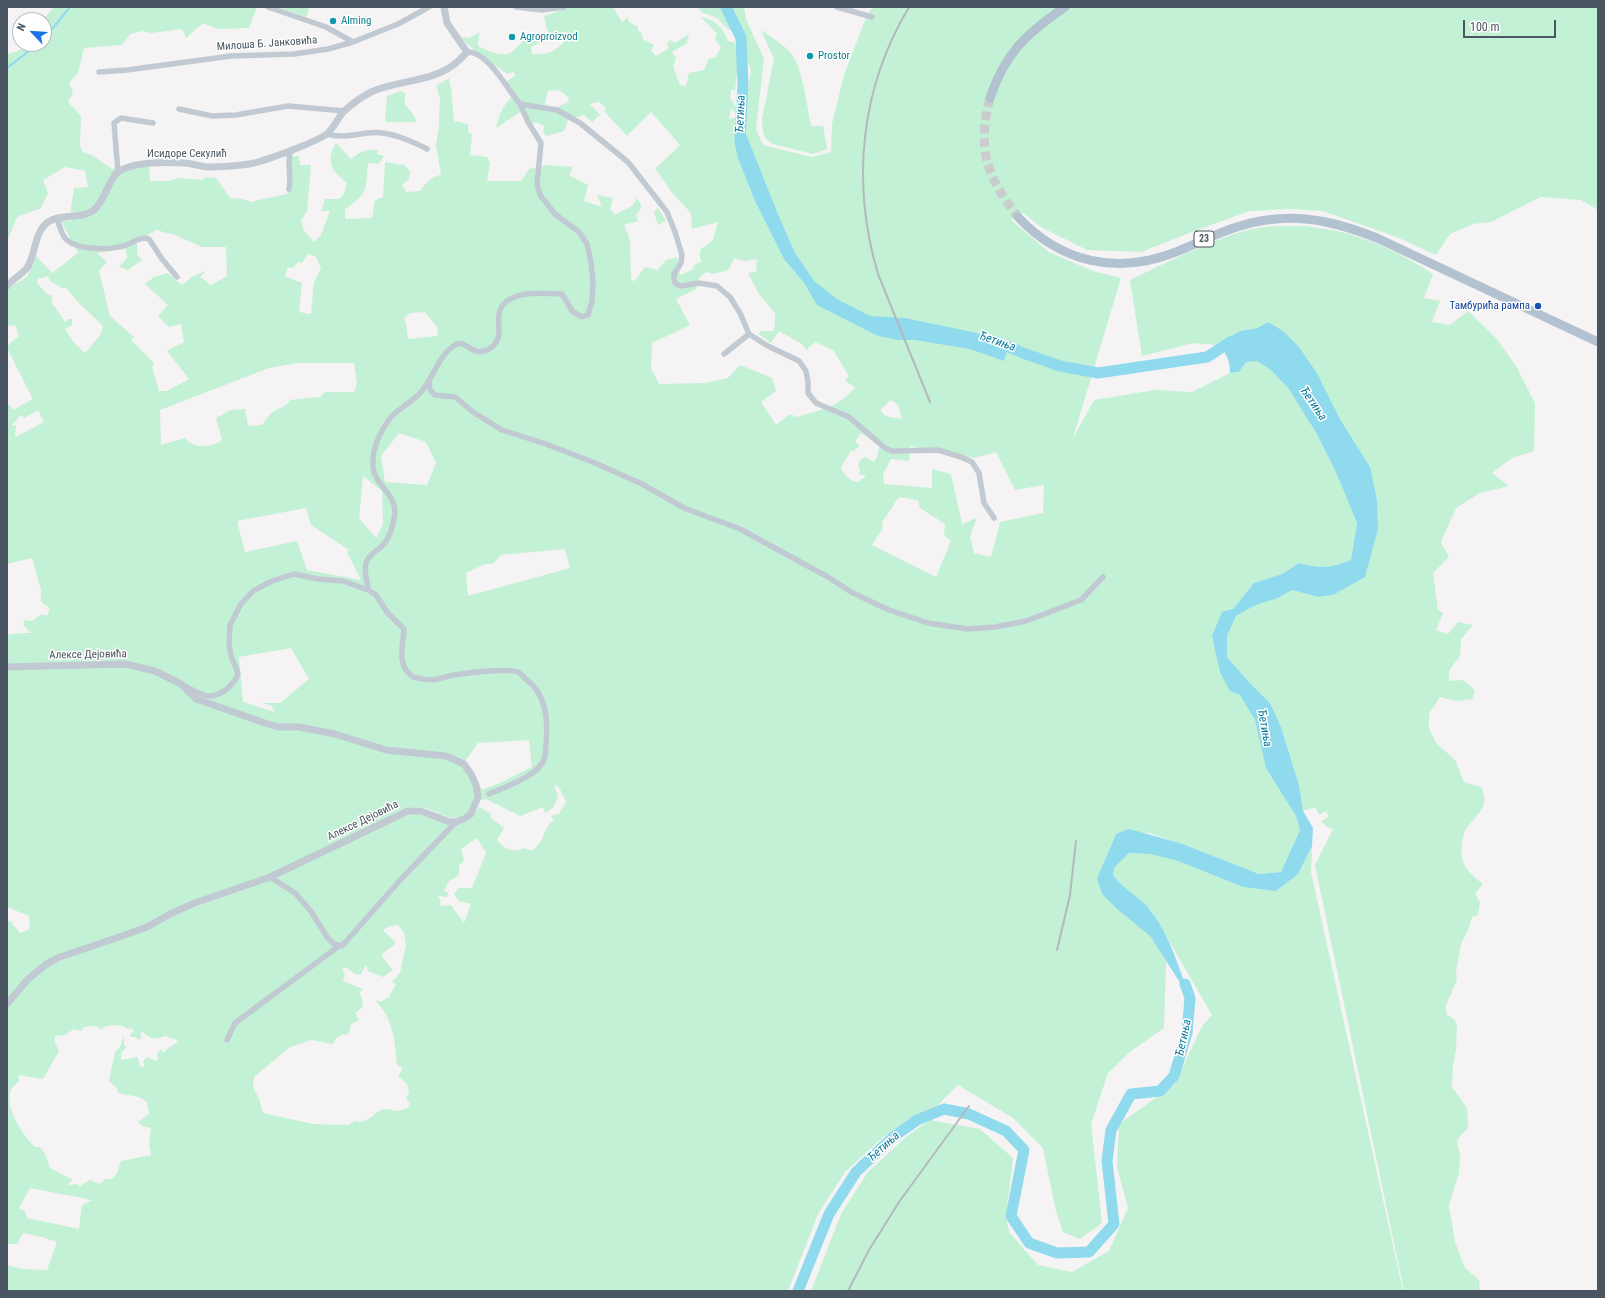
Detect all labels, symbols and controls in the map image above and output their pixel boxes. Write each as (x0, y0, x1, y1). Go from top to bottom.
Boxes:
north arrow (12, 12, 52, 52)
scale bar (1465, 12, 1558, 38)
place label: Alming (341, 14, 371, 28)
marker: Alming (328, 16, 338, 26)
text: 100 m (1470, 20, 1500, 34)
text: N (14, 21, 29, 33)
place label: Agroproizvod (520, 30, 578, 44)
marker: Agroproizvod (507, 32, 517, 42)
street label: Милоша Б. Јанковића (216, 34, 318, 54)
place label: Prostor (818, 49, 850, 63)
marker: Prostor (805, 51, 815, 61)
water label: Ђетиња (733, 95, 749, 133)
street label: Исидоре Секулић (147, 147, 227, 161)
road number: 23 (1194, 231, 1214, 247)
place label: Тамбурића рампа (1450, 299, 1530, 313)
marker: Тамбурића рампа (1533, 301, 1543, 311)
water label: Ђетиња (977, 329, 1017, 355)
water label: Ђетиња (1296, 384, 1330, 424)
street label: Алексе Дејовића (49, 648, 127, 662)
water label: Ђетиња (1254, 708, 1274, 748)
street label: Алексе Дејовића (325, 798, 401, 844)
water label: Ђетиња (1173, 1018, 1195, 1058)
water label: Ђетиња (865, 1129, 903, 1165)

